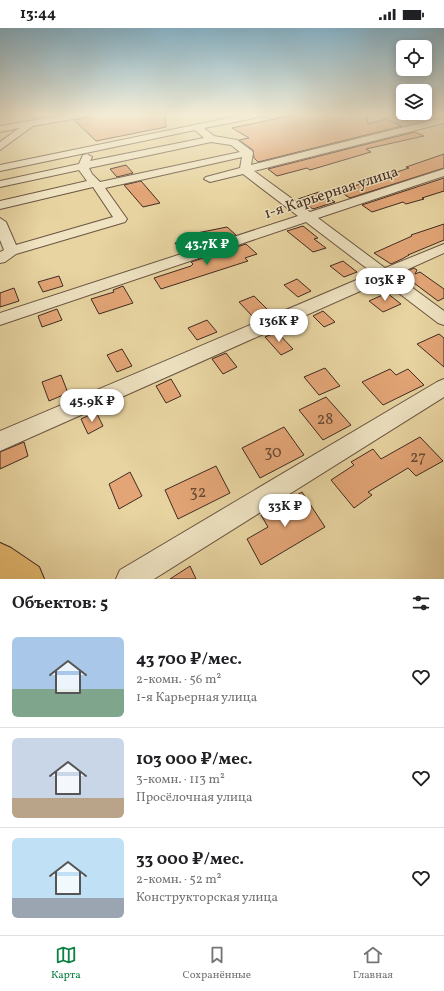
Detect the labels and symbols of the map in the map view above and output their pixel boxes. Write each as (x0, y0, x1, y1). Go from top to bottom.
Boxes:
street label: 1-я Карьерная улица (262, 162, 401, 225)
pin: 43.7K ₽ (170, 232, 244, 266)
pin: 103K ₽ (352, 268, 418, 302)
pin: 136K ₽ (246, 309, 312, 343)
pin: 45.9K ₽ (55, 389, 129, 423)
house number: 28 (317, 409, 333, 431)
house number: 30 (264, 442, 282, 464)
house number: 27 (410, 447, 426, 469)
house number: 32 (190, 482, 206, 504)
pin: 33K ₽ (257, 494, 313, 528)

